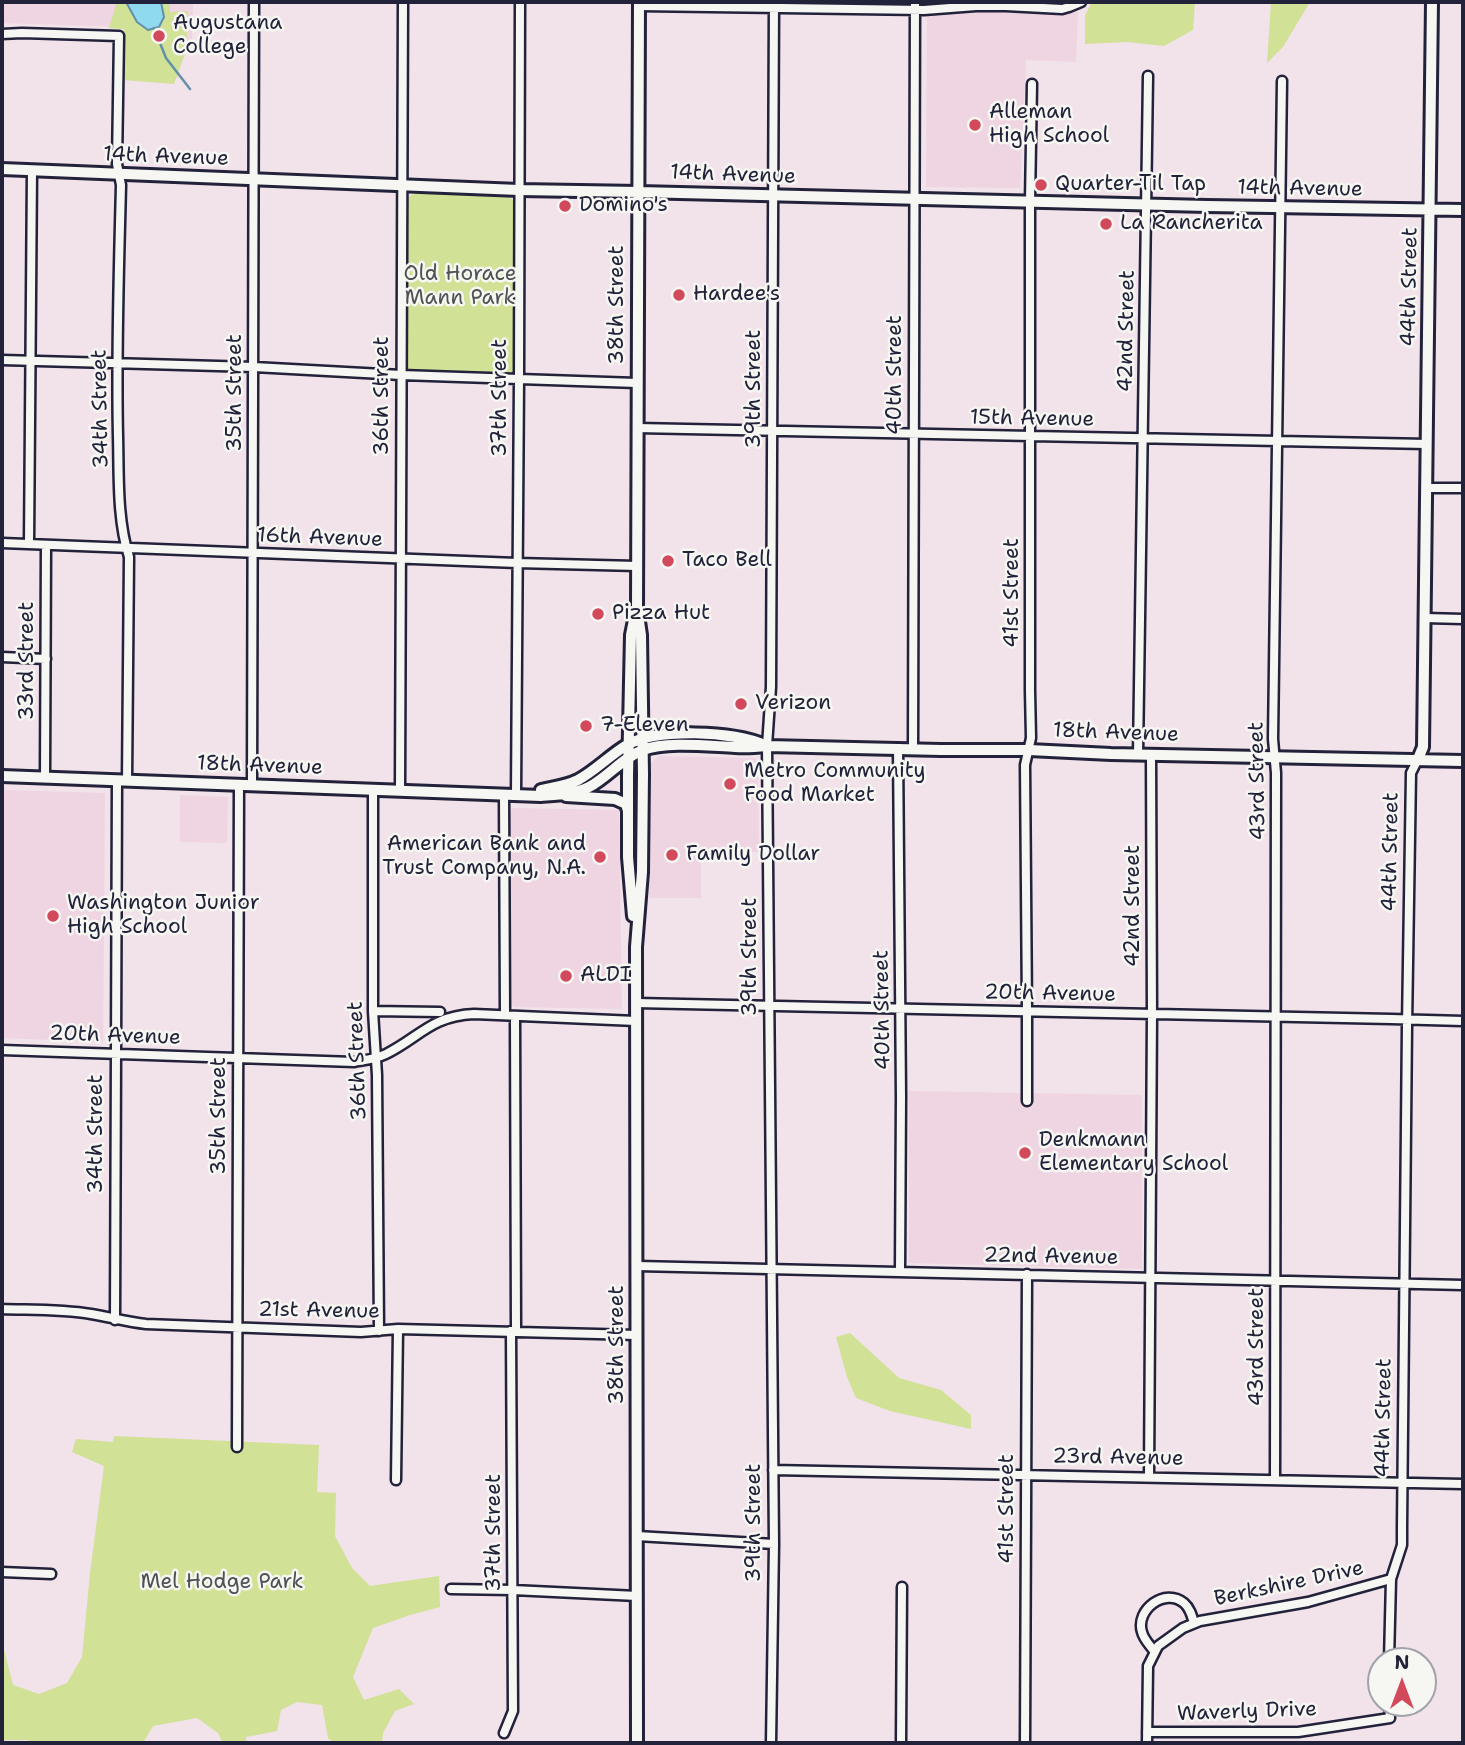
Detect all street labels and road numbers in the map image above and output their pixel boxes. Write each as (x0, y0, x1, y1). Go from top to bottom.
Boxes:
street label: 14th Avenue (103, 142, 229, 172)
street label: 14th Avenue (670, 160, 796, 190)
street label: 14th Avenue (1237, 175, 1363, 203)
street label: 44th Street (1396, 227, 1424, 347)
street label: 38th Street (605, 245, 631, 365)
street label: 42nd Street (1113, 270, 1141, 392)
street label: 40th Street (883, 315, 909, 435)
street label: 39th Street (742, 330, 768, 448)
street label: 35th Street (223, 334, 249, 452)
street label: 36th Street (370, 336, 396, 456)
street label: 37th Street (488, 339, 514, 457)
street label: 34th Street (87, 349, 115, 469)
street label: 15th Avenue (970, 405, 1094, 433)
street label: 16th Avenue (257, 523, 383, 553)
street label: 41st Street (1000, 538, 1026, 648)
street label: 33rd Street (15, 602, 41, 720)
street label: 18th Avenue (1053, 718, 1179, 748)
street label: 43rd Street (1244, 721, 1272, 841)
street label: 18th Avenue (197, 751, 323, 781)
street label: 44th Street (1377, 792, 1405, 912)
street label: 42nd Street (1121, 845, 1147, 967)
street label: 39th Street (738, 898, 764, 1016)
street label: 40th Street (869, 950, 897, 1070)
street label: 20th Avenue (984, 980, 1116, 1008)
street label: 36th Street (343, 1001, 373, 1121)
street label: 20th Avenue (49, 1021, 181, 1051)
street label: 35th Street (207, 1057, 233, 1175)
street label: 34th Street (84, 1074, 110, 1194)
street label: 22nd Avenue (983, 1243, 1119, 1271)
street label: 38th Street (605, 1285, 631, 1405)
street label: 43rd Street (1245, 1288, 1271, 1406)
street label: 21st Avenue (258, 1297, 380, 1325)
street label: 44th Street (1370, 1358, 1398, 1478)
street label: 23rd Avenue (1052, 1444, 1184, 1472)
street label: 41st Street (995, 1454, 1021, 1564)
street label: 39th Street (742, 1464, 768, 1582)
street label: 37th Street (482, 1474, 508, 1592)
street label: Berkshire Drive (1212, 1556, 1366, 1612)
street label: Waverly Drive (1177, 1697, 1317, 1727)

